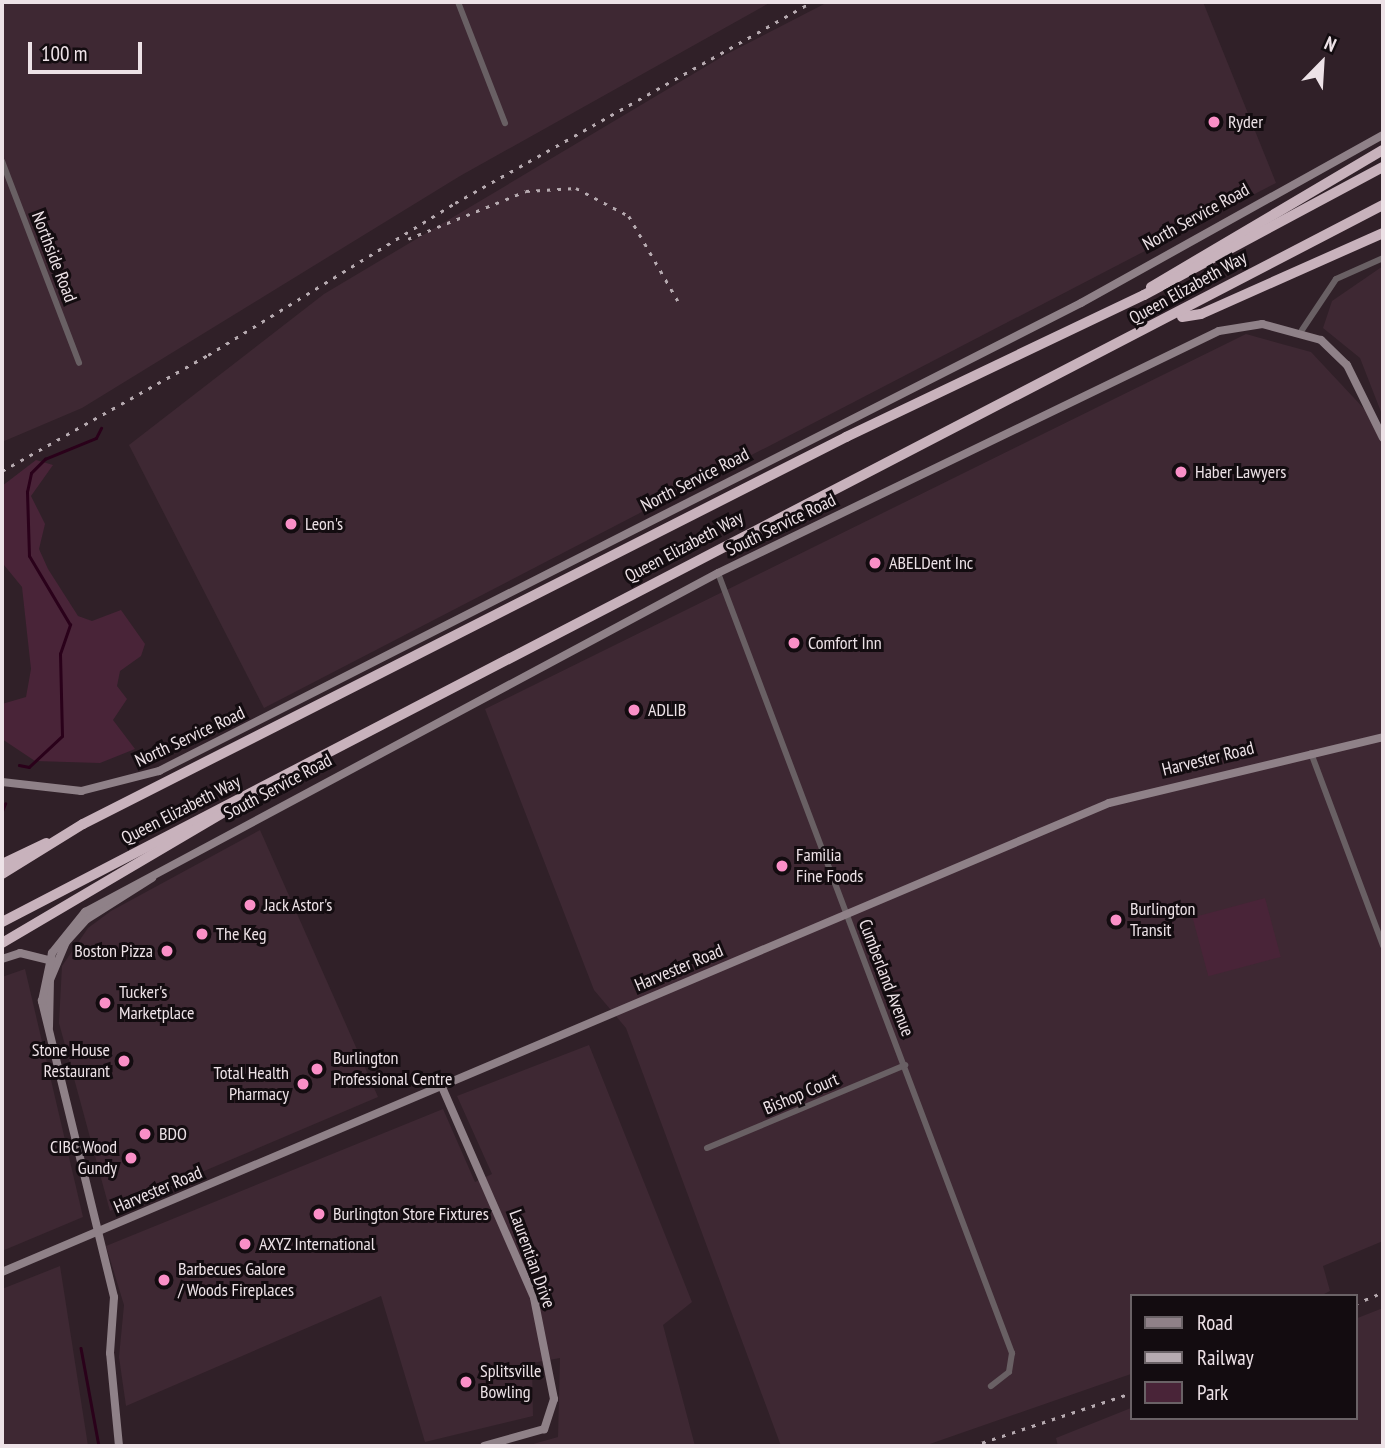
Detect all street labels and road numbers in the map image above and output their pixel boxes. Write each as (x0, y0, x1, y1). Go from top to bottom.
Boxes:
street label: North Service Road (1139, 179, 1253, 255)
street label: Northside Road (27, 209, 81, 305)
street label: Queen Elizabeth Way (1125, 247, 1251, 329)
street label: North Service Road (637, 443, 753, 517)
street label: South Service Road (723, 489, 839, 561)
street label: Queen Elizabeth Way (621, 507, 747, 587)
street label: North Service Road (132, 702, 248, 772)
street label: Harvester Road (1160, 737, 1256, 781)
street label: South Service Road (220, 750, 336, 824)
street label: Queen Elizabeth Way (118, 771, 244, 849)
street label: Cumberland Avenue (854, 916, 918, 1040)
street label: Harvester Road (632, 940, 726, 996)
street label: Bishop Court (760, 1069, 842, 1119)
street label: Harvester Road (111, 1162, 205, 1218)
street label: Laurentian Drive (504, 1207, 560, 1311)

